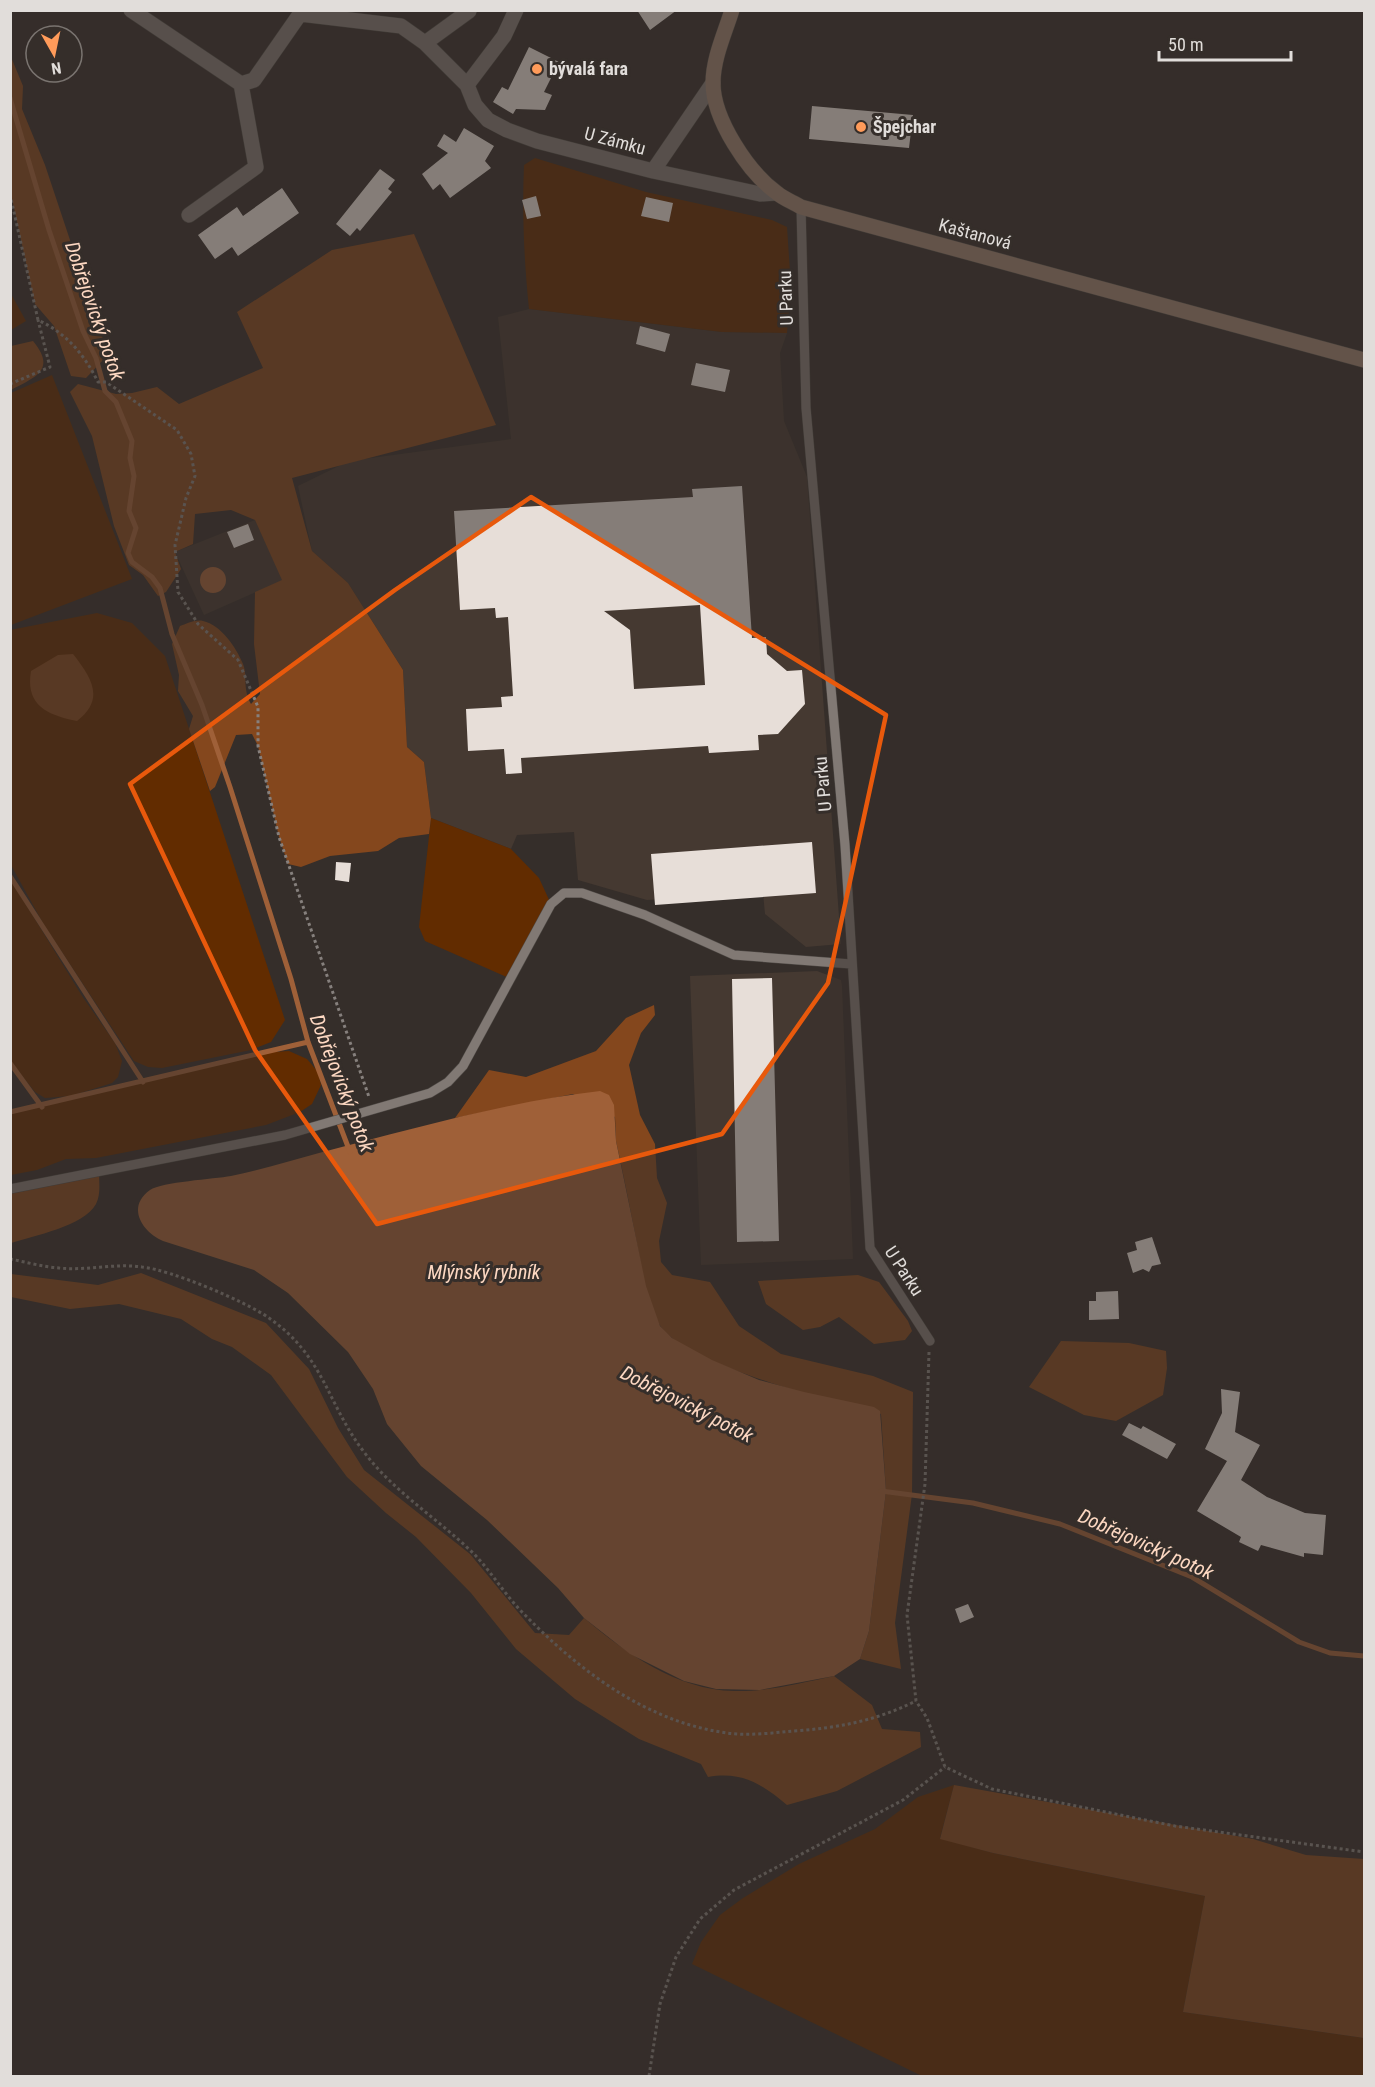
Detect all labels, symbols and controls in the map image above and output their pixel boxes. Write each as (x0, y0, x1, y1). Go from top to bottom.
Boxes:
north arrow (24, 24, 84, 84)
scale bar (1159, 24, 1291, 62)
text: 50 m (1168, 34, 1203, 55)
text: N (50, 58, 63, 78)
place label: bývalá fara (549, 58, 628, 79)
marker: bývalá fara (530, 62, 544, 76)
place label: Špejchar (873, 116, 936, 137)
marker: Špejchar (854, 120, 868, 134)
street label: U Zámku (582, 122, 648, 159)
street label: Kaštanová (936, 214, 1014, 253)
water label: Dobřejovický potok (60, 238, 130, 385)
street label: U Parku (774, 270, 797, 326)
street label: U Parku (810, 756, 835, 812)
water label: Dobřejovický potok (305, 1011, 380, 1156)
street label: U Parku (881, 1242, 928, 1300)
water label: Mlýnský rybník (427, 1260, 542, 1284)
water label: Dobřejovický potok (617, 1360, 758, 1448)
water label: Dobřejovický potok (1075, 1503, 1219, 1585)

